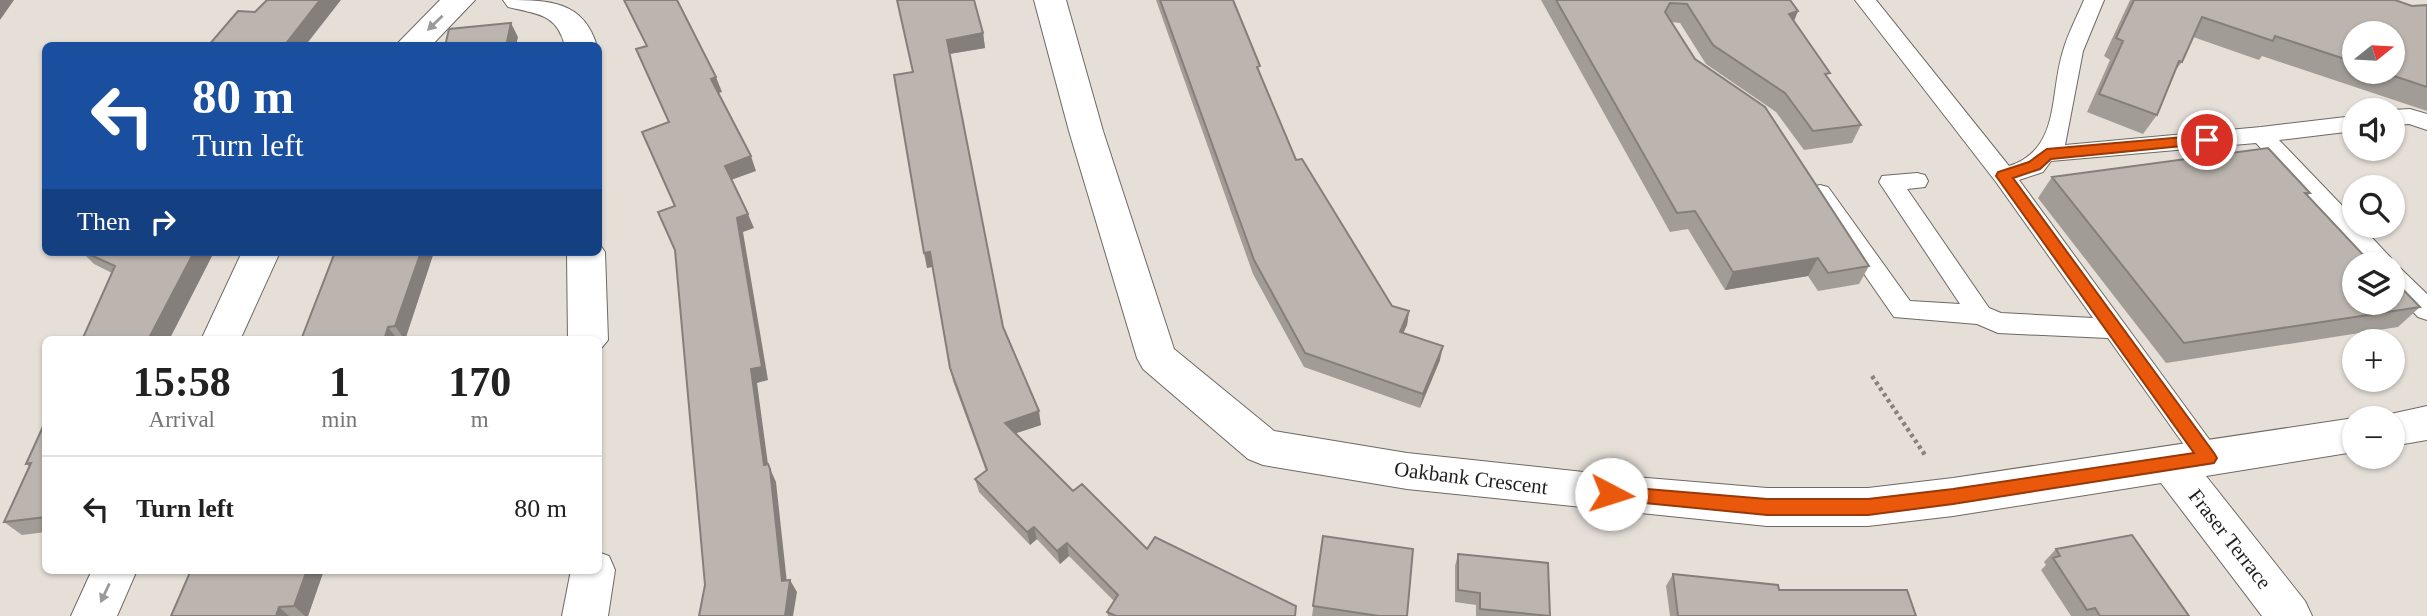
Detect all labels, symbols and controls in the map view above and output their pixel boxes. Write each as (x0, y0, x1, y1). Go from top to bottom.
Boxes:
one-way arrow (427, 14, 444, 30)
north arrow (2342, 21, 2404, 84)
map controls (2342, 21, 2405, 469)
text: 80 m (192, 69, 294, 124)
icon: left (77, 70, 168, 161)
button: sound (2342, 98, 2405, 161)
pin (2177, 110, 2237, 170)
icon: arrive (2188, 121, 2226, 159)
text: Turn left (192, 127, 304, 163)
button: search (2342, 175, 2405, 238)
icon: right (144, 203, 182, 241)
text: Then (77, 207, 130, 236)
button: layers (2342, 252, 2405, 315)
button: + (2342, 329, 2405, 392)
text: 15:58 (133, 359, 231, 405)
text: 1 (329, 359, 350, 405)
text: 170 (448, 359, 511, 405)
button: − (2342, 406, 2405, 469)
text: Arrival (149, 407, 215, 432)
text: min (322, 407, 357, 432)
text: m (471, 407, 489, 432)
street label: Oakbank Crescent (1393, 457, 1549, 499)
position arrow (1574, 457, 1648, 531)
street label: Fraser Terrace (2184, 484, 2276, 594)
icon: left (77, 490, 115, 528)
text: Turn left (136, 494, 234, 523)
text: 80 m (514, 494, 567, 523)
one-way arrow (99, 583, 110, 603)

